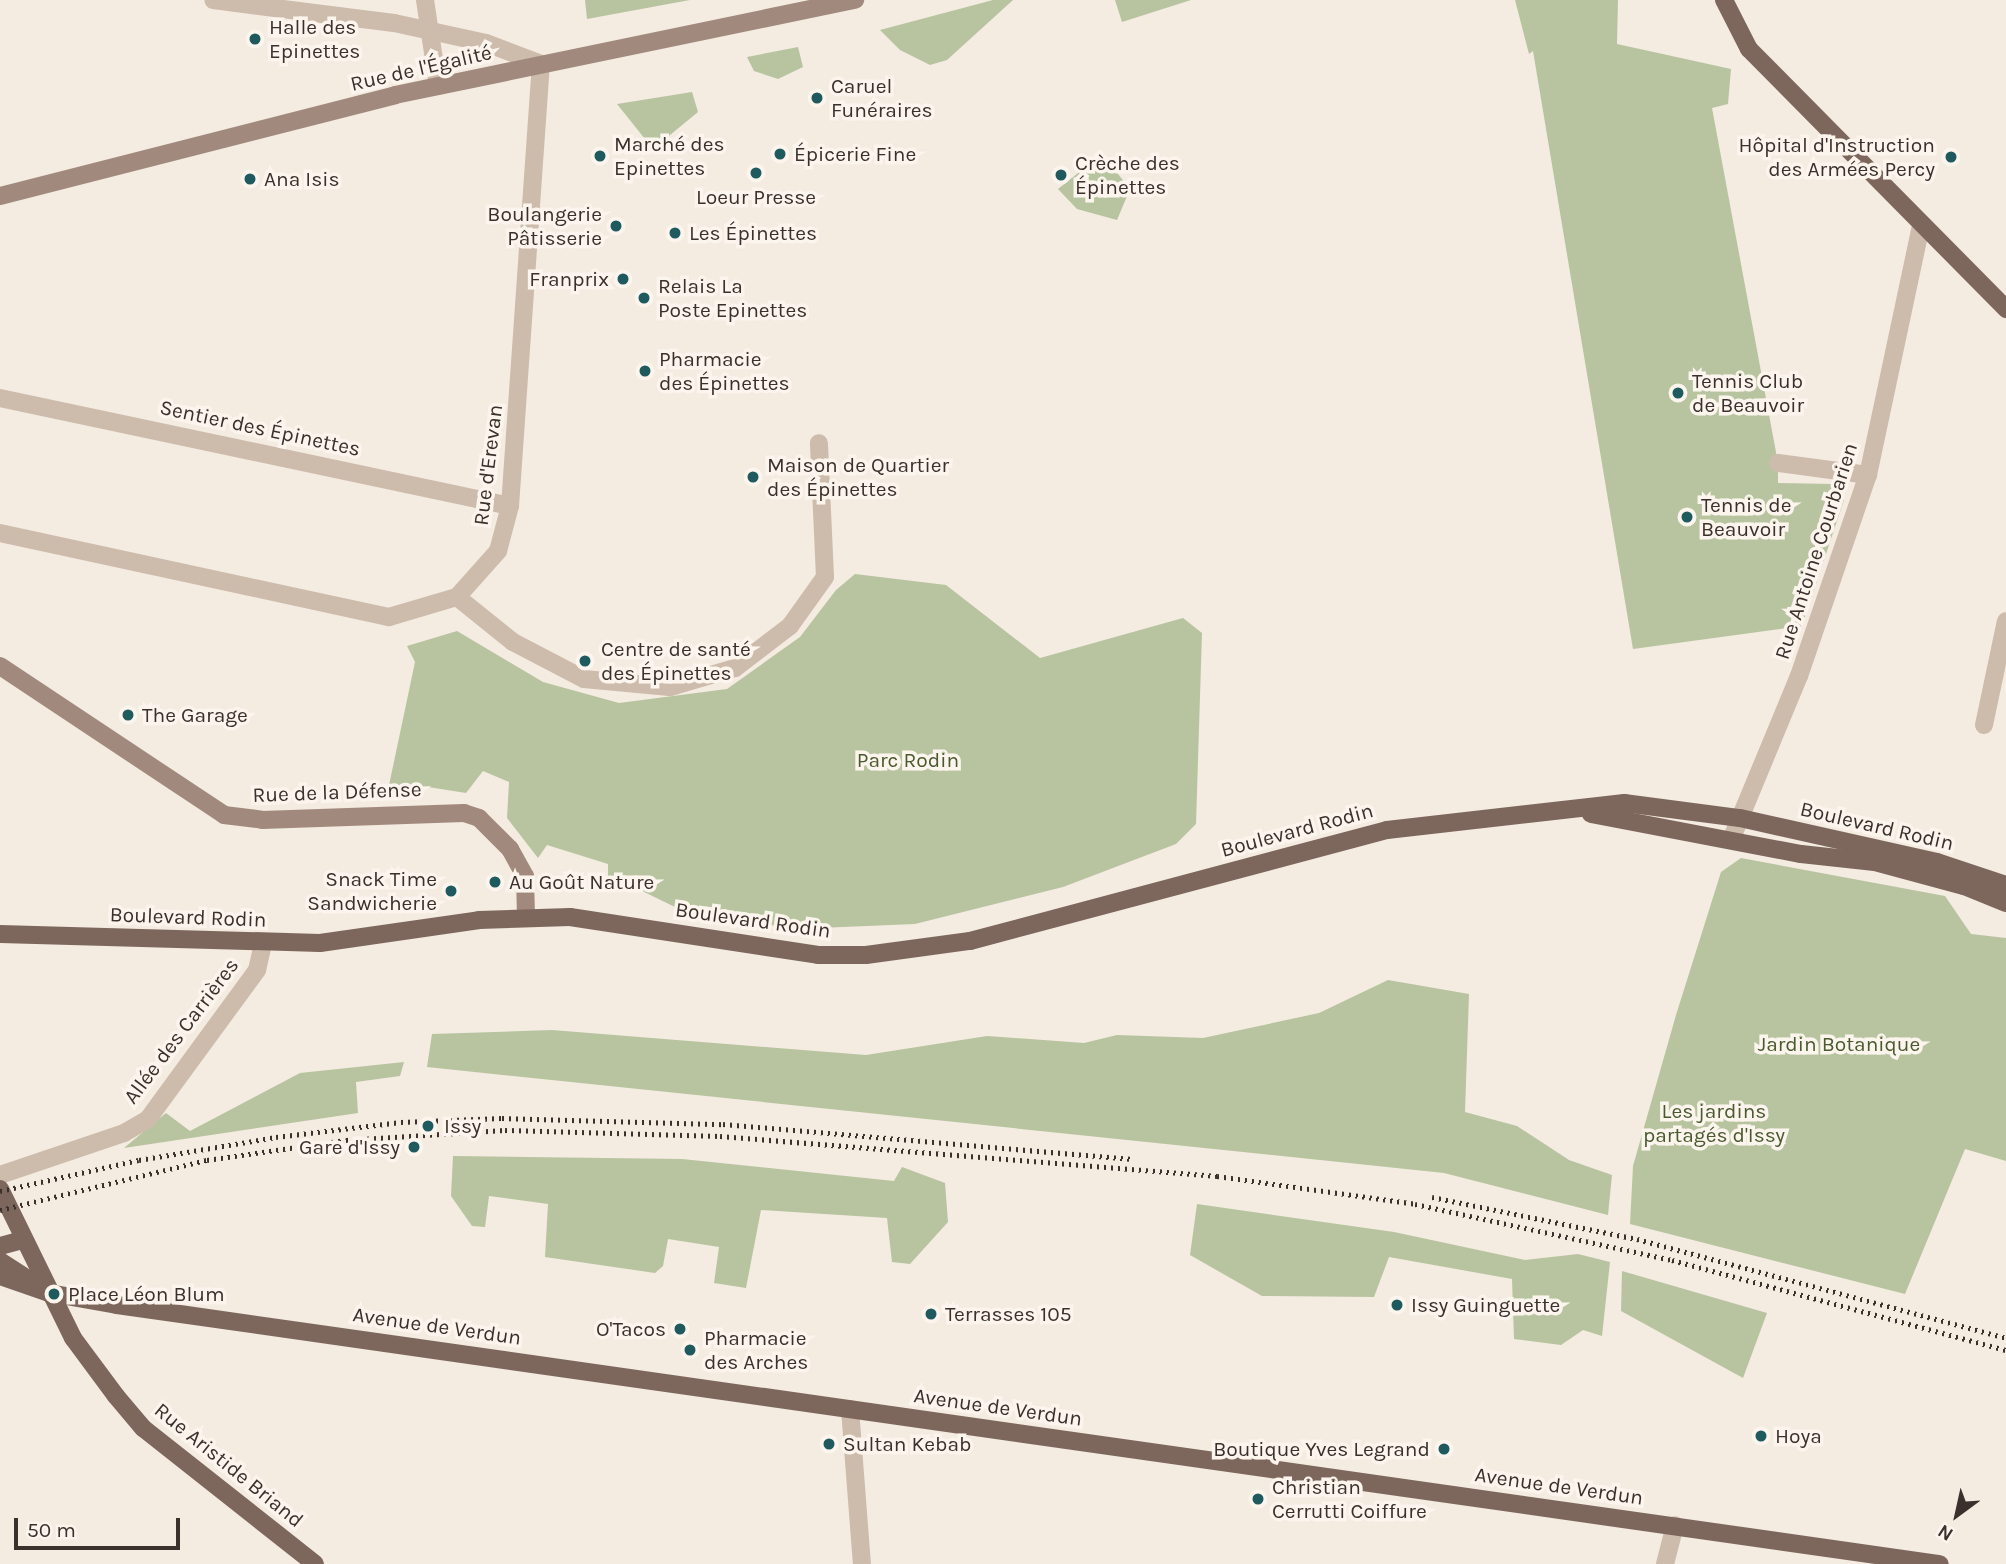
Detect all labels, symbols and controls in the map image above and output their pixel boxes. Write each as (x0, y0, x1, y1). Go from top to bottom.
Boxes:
place label: Halle des Epinettes (269, 14, 360, 64)
marker: Halle des Epinettes (247, 31, 263, 47)
street label: Rue de l'Égalité (348, 39, 494, 97)
place label: Caruel Funéraires (831, 73, 932, 123)
marker: Caruel Funéraires (809, 90, 825, 106)
place label: Marché des Epinettes (614, 131, 724, 181)
place label: Hôpital d'Instruction des Armées Percy (1738, 132, 1935, 182)
place label: Épicerie Fine (794, 141, 916, 167)
marker: Épicerie Fine (772, 146, 788, 162)
marker: Hôpital d'Instruction des Armées Percy (1941, 147, 1961, 167)
marker: Marché des Epinettes (592, 148, 608, 164)
place label: Crèche des Épinettes (1075, 150, 1180, 200)
marker: Loeur Presse (748, 165, 764, 181)
place label: Ana Isis (264, 166, 339, 192)
marker: Crèche des Épinettes (1053, 167, 1069, 183)
marker: Ana Isis (242, 171, 258, 187)
place label: Loeur Presse (696, 184, 816, 210)
place label: Boulangerie Pâtisserie (487, 201, 602, 251)
marker: Boulangerie Pâtisserie (608, 218, 624, 234)
place label: Les Épinettes (689, 220, 817, 246)
marker: Les Épinettes (667, 225, 683, 241)
place label: Franprix (529, 266, 609, 292)
marker: Franprix (615, 271, 631, 287)
place label: Relais La Poste Epinettes (658, 273, 807, 323)
marker: Relais La Poste Epinettes (636, 290, 652, 306)
place label: Pharmacie des Épinettes (659, 346, 790, 396)
marker: Pharmacie des Épinettes (637, 363, 653, 379)
place label: Tennis Club de Beauvoir (1692, 368, 1804, 418)
marker: Tennis Club de Beauvoir (1670, 385, 1686, 401)
street label: Sentier des Épinettes (157, 394, 363, 462)
street label: Rue d'Erevan (468, 403, 508, 527)
street label: Rue Antoine Courbarien (1769, 440, 1863, 662)
place label: Maison de Quartier des Épinettes (767, 452, 949, 502)
marker: Maison de Quartier des Épinettes (745, 469, 761, 485)
place label: Tennis de Beauvoir (1701, 492, 1792, 542)
marker: Tennis de Beauvoir (1679, 509, 1695, 525)
place label: Centre de santé des Épinettes (601, 636, 751, 686)
marker: Centre de santé des Épinettes (575, 651, 595, 671)
place label: The Garage (142, 702, 248, 728)
marker: The Garage (120, 707, 136, 723)
park label: Parc Rodin (857, 747, 959, 773)
street label: Rue de la Défense (252, 776, 422, 808)
street label: Boulevard Rodin (1798, 796, 1956, 856)
street label: Boulevard Rodin (1218, 798, 1376, 862)
place label: Snack Time Sandwicherie (307, 866, 437, 916)
place label: Au Goût Nature (509, 869, 654, 895)
marker: Au Goût Nature (487, 874, 503, 890)
marker: Snack Time Sandwicherie (443, 883, 459, 899)
street label: Boulevard Rodin (674, 897, 832, 943)
street label: Boulevard Rodin (109, 902, 267, 932)
street label: Allée des Carrières (118, 953, 244, 1109)
park label: Jardin Botanique (1758, 1031, 1920, 1057)
park label: Les jardins partagés d'Issy (1643, 1098, 1785, 1148)
place label: Issy (444, 1113, 481, 1139)
marker: Issy (418, 1116, 438, 1136)
place label: Gare d'Issy (299, 1134, 400, 1160)
marker: Gare d'Issy (406, 1139, 422, 1155)
place label: Place Léon Blum (68, 1281, 225, 1307)
marker: Place Léon Blum (46, 1286, 62, 1302)
place label: Issy Guinguette (1411, 1292, 1560, 1318)
marker: Issy Guinguette (1389, 1297, 1405, 1313)
place label: Terrasses 105 (945, 1301, 1072, 1327)
street label: Avenue de Verdun (351, 1302, 523, 1350)
marker: Terrasses 105 (923, 1306, 939, 1322)
place label: O'Tacos (596, 1316, 666, 1342)
marker: O'Tacos (672, 1321, 688, 1337)
place label: Pharmacie des Arches (704, 1325, 808, 1375)
marker: Pharmacie des Arches (682, 1342, 698, 1358)
street label: Avenue de Verdun (912, 1383, 1084, 1431)
street label: Rue Aristide Briand (149, 1397, 309, 1533)
place label: Hoya (1775, 1423, 1822, 1449)
marker: Hoya (1753, 1428, 1769, 1444)
place label: Sultan Kebab (843, 1431, 971, 1457)
marker: Sultan Kebab (821, 1436, 837, 1452)
place label: Boutique Yves Legrand (1213, 1436, 1430, 1462)
marker: Boutique Yves Legrand (1436, 1441, 1452, 1457)
street label: Avenue de Verdun (1473, 1462, 1645, 1510)
place label: Christian Cerrutti Coiffure (1272, 1474, 1427, 1524)
north arrow (1922, 1480, 1992, 1550)
marker: Christian Cerrutti Coiffure (1250, 1491, 1266, 1507)
scale bar (18, 1504, 184, 1548)
text: 50 m (27, 1518, 76, 1542)
text: N (1934, 1520, 1957, 1546)

